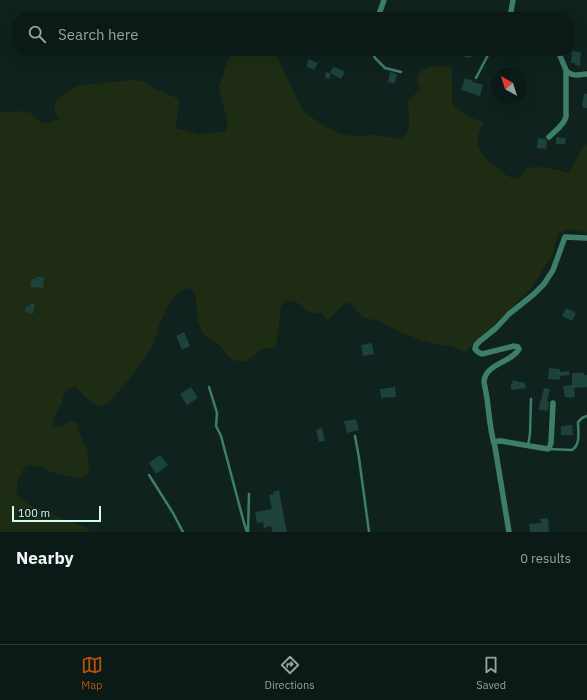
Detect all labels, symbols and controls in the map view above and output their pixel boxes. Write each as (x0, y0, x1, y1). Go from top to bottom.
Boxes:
search box (12, 12, 575, 56)
icon: search (26, 23, 48, 45)
text: Search here (58, 25, 138, 44)
north arrow (491, 68, 527, 104)
scale bar (12, 504, 101, 523)
text: 100 m (18, 506, 50, 520)
text: Nearby (16, 547, 74, 569)
text: 0 results (520, 550, 571, 567)
tab: Map (81, 654, 103, 692)
tab: Directions (265, 654, 315, 692)
tab: Saved (476, 654, 506, 692)

